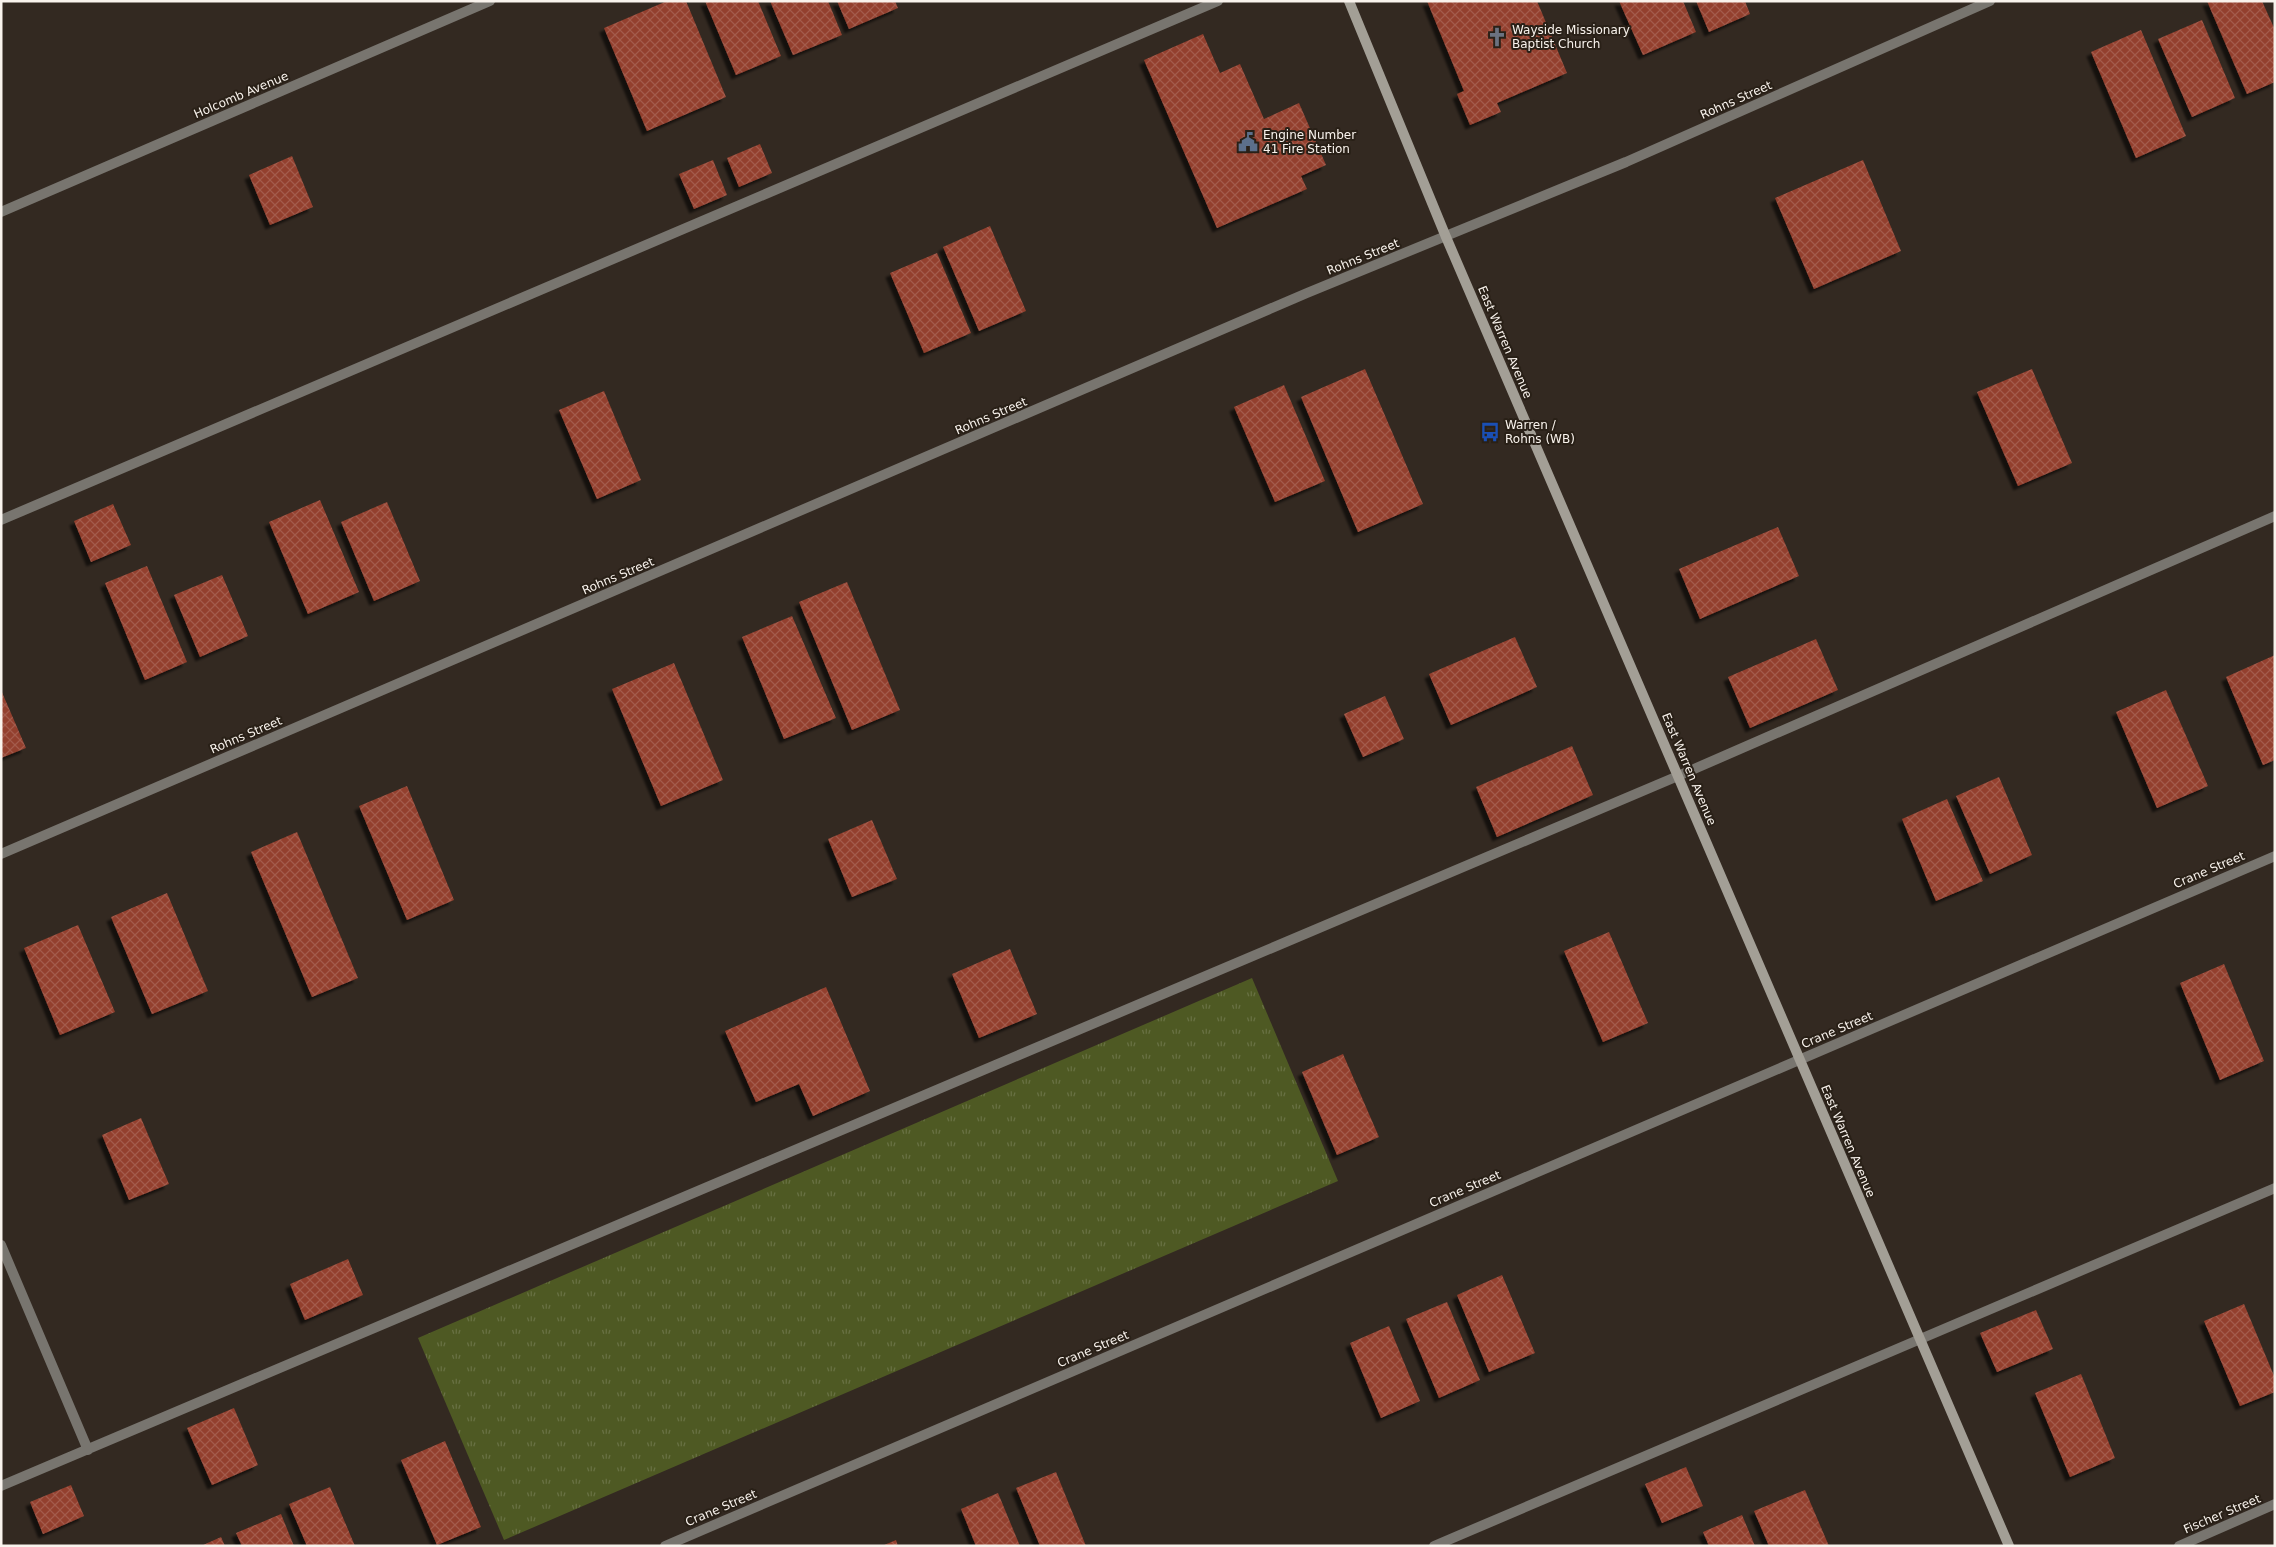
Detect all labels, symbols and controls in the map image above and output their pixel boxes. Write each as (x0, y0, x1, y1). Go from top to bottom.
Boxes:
place label: Wayside Missionary Baptist Church (1512, 23, 1630, 51)
church icon: Wayside Missionary Baptist Church (1486, 26, 1508, 48)
street label: Holcomb Avenue (192, 69, 290, 121)
street label: Rohns Street (1698, 78, 1774, 122)
place label: Engine Number 41 Fire Station (1263, 128, 1356, 156)
public building icon: Engine Number 41 Fire Station (1237, 131, 1259, 153)
street label: Rohns Street (1325, 236, 1402, 278)
street label: East Warren Avenue (1475, 284, 1535, 400)
street label: Rohns Street (953, 394, 1029, 437)
place label: Warren / Rohns (WB) (1505, 418, 1575, 446)
bus stop icon: Warren / Rohns (WB) (1479, 421, 1501, 443)
street label: Rohns Street (580, 554, 656, 597)
street label: East Warren Avenue (1659, 711, 1719, 827)
street label: Rohns Street (208, 713, 284, 756)
street label: Crane Street (2171, 849, 2247, 891)
street label: Crane Street (1799, 1009, 1875, 1051)
street label: East Warren Avenue (1818, 1083, 1878, 1199)
street label: Crane Street (1427, 1168, 1503, 1210)
street label: Crane Street (1055, 1328, 1131, 1370)
street label: Crane Street (683, 1487, 759, 1529)
street label: Fischer Street (2181, 1491, 2263, 1537)

